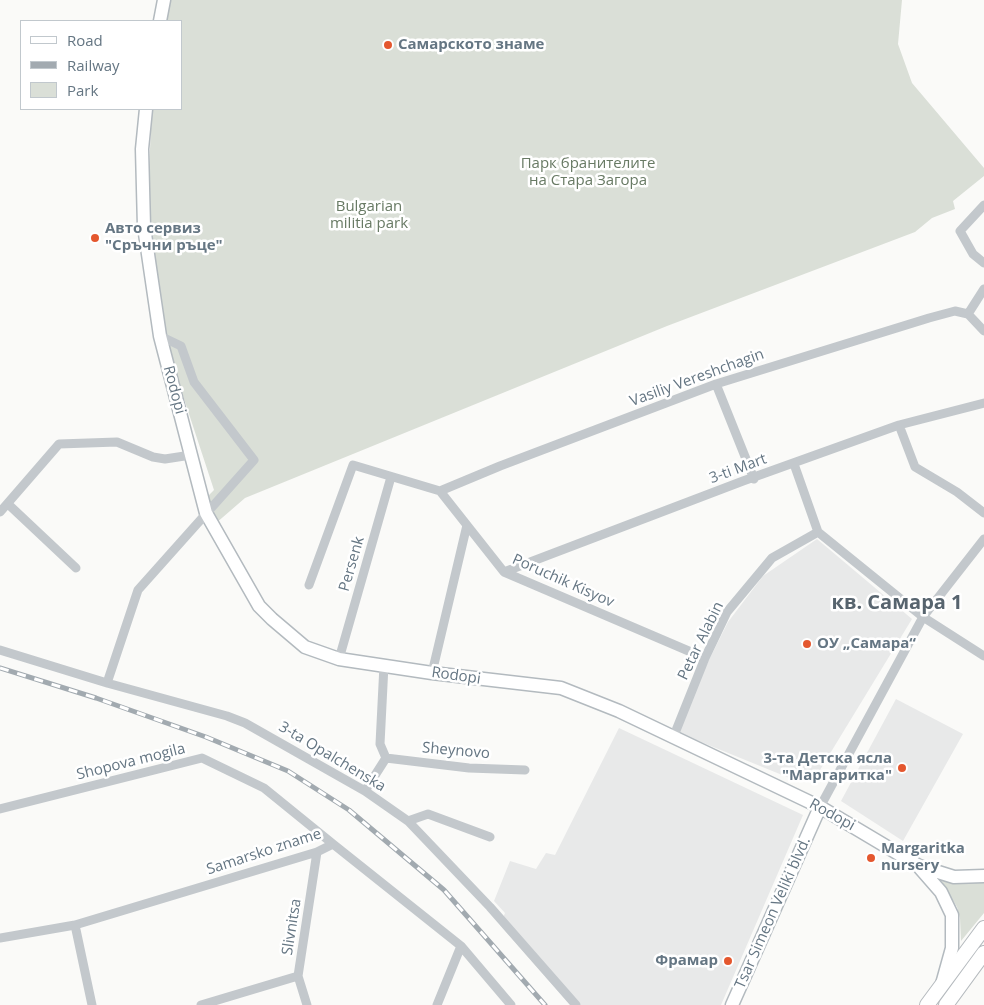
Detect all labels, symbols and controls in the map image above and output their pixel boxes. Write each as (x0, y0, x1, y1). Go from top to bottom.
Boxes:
legend (20, 20, 182, 110)
text: Road (67, 30, 103, 50)
place label: Самарското знаме (398, 36, 544, 54)
marker: Самарското знаме (382, 39, 394, 51)
text: Railway (67, 55, 120, 75)
text: Park (67, 80, 98, 100)
park label: Парк бранителите на Стара Загора (521, 155, 655, 190)
park label: Bulgarian militia park (330, 198, 408, 233)
place label: Авто сервиз "Сръчни ръце" (105, 220, 223, 255)
marker: Авто сервиз "Сръчни ръце" (89, 232, 101, 244)
street label: Vasiliy Vereshchagin (628, 345, 766, 411)
street label: Rodopi (159, 364, 189, 416)
street label: 3-ti Mart (707, 450, 769, 488)
street label: Persenk (336, 534, 368, 594)
street label: Poruchik Kisyov (509, 551, 617, 611)
district label: кв. Самара 1 (831, 591, 963, 615)
street label: Petar Alabin (674, 599, 728, 683)
place label: ОУ „Самара“ (817, 635, 916, 653)
marker: ОУ „Самара“ (801, 638, 813, 650)
street label: Rodopi (430, 664, 482, 688)
street label: 3-ta Opalchenska (275, 718, 389, 796)
street label: Sheynovo (421, 739, 491, 763)
street label: Shopova mogila (75, 740, 187, 784)
place label: 3-та Детска ясла "Маргаритка" (763, 750, 892, 785)
marker: 3-та Детска ясла "Маргаритка" (896, 762, 908, 774)
street label: Rodopi (806, 795, 858, 835)
street label: Samarsko zname (204, 825, 324, 879)
street label: Tsar Simeon Veliki blvd. (731, 834, 815, 992)
place label: Margaritka nursery (881, 840, 965, 875)
marker: Margaritka nursery (865, 852, 877, 864)
street label: Slivnitsa (279, 897, 305, 957)
place label: Фрамар (655, 952, 718, 970)
marker: Фрамар (722, 955, 734, 967)

